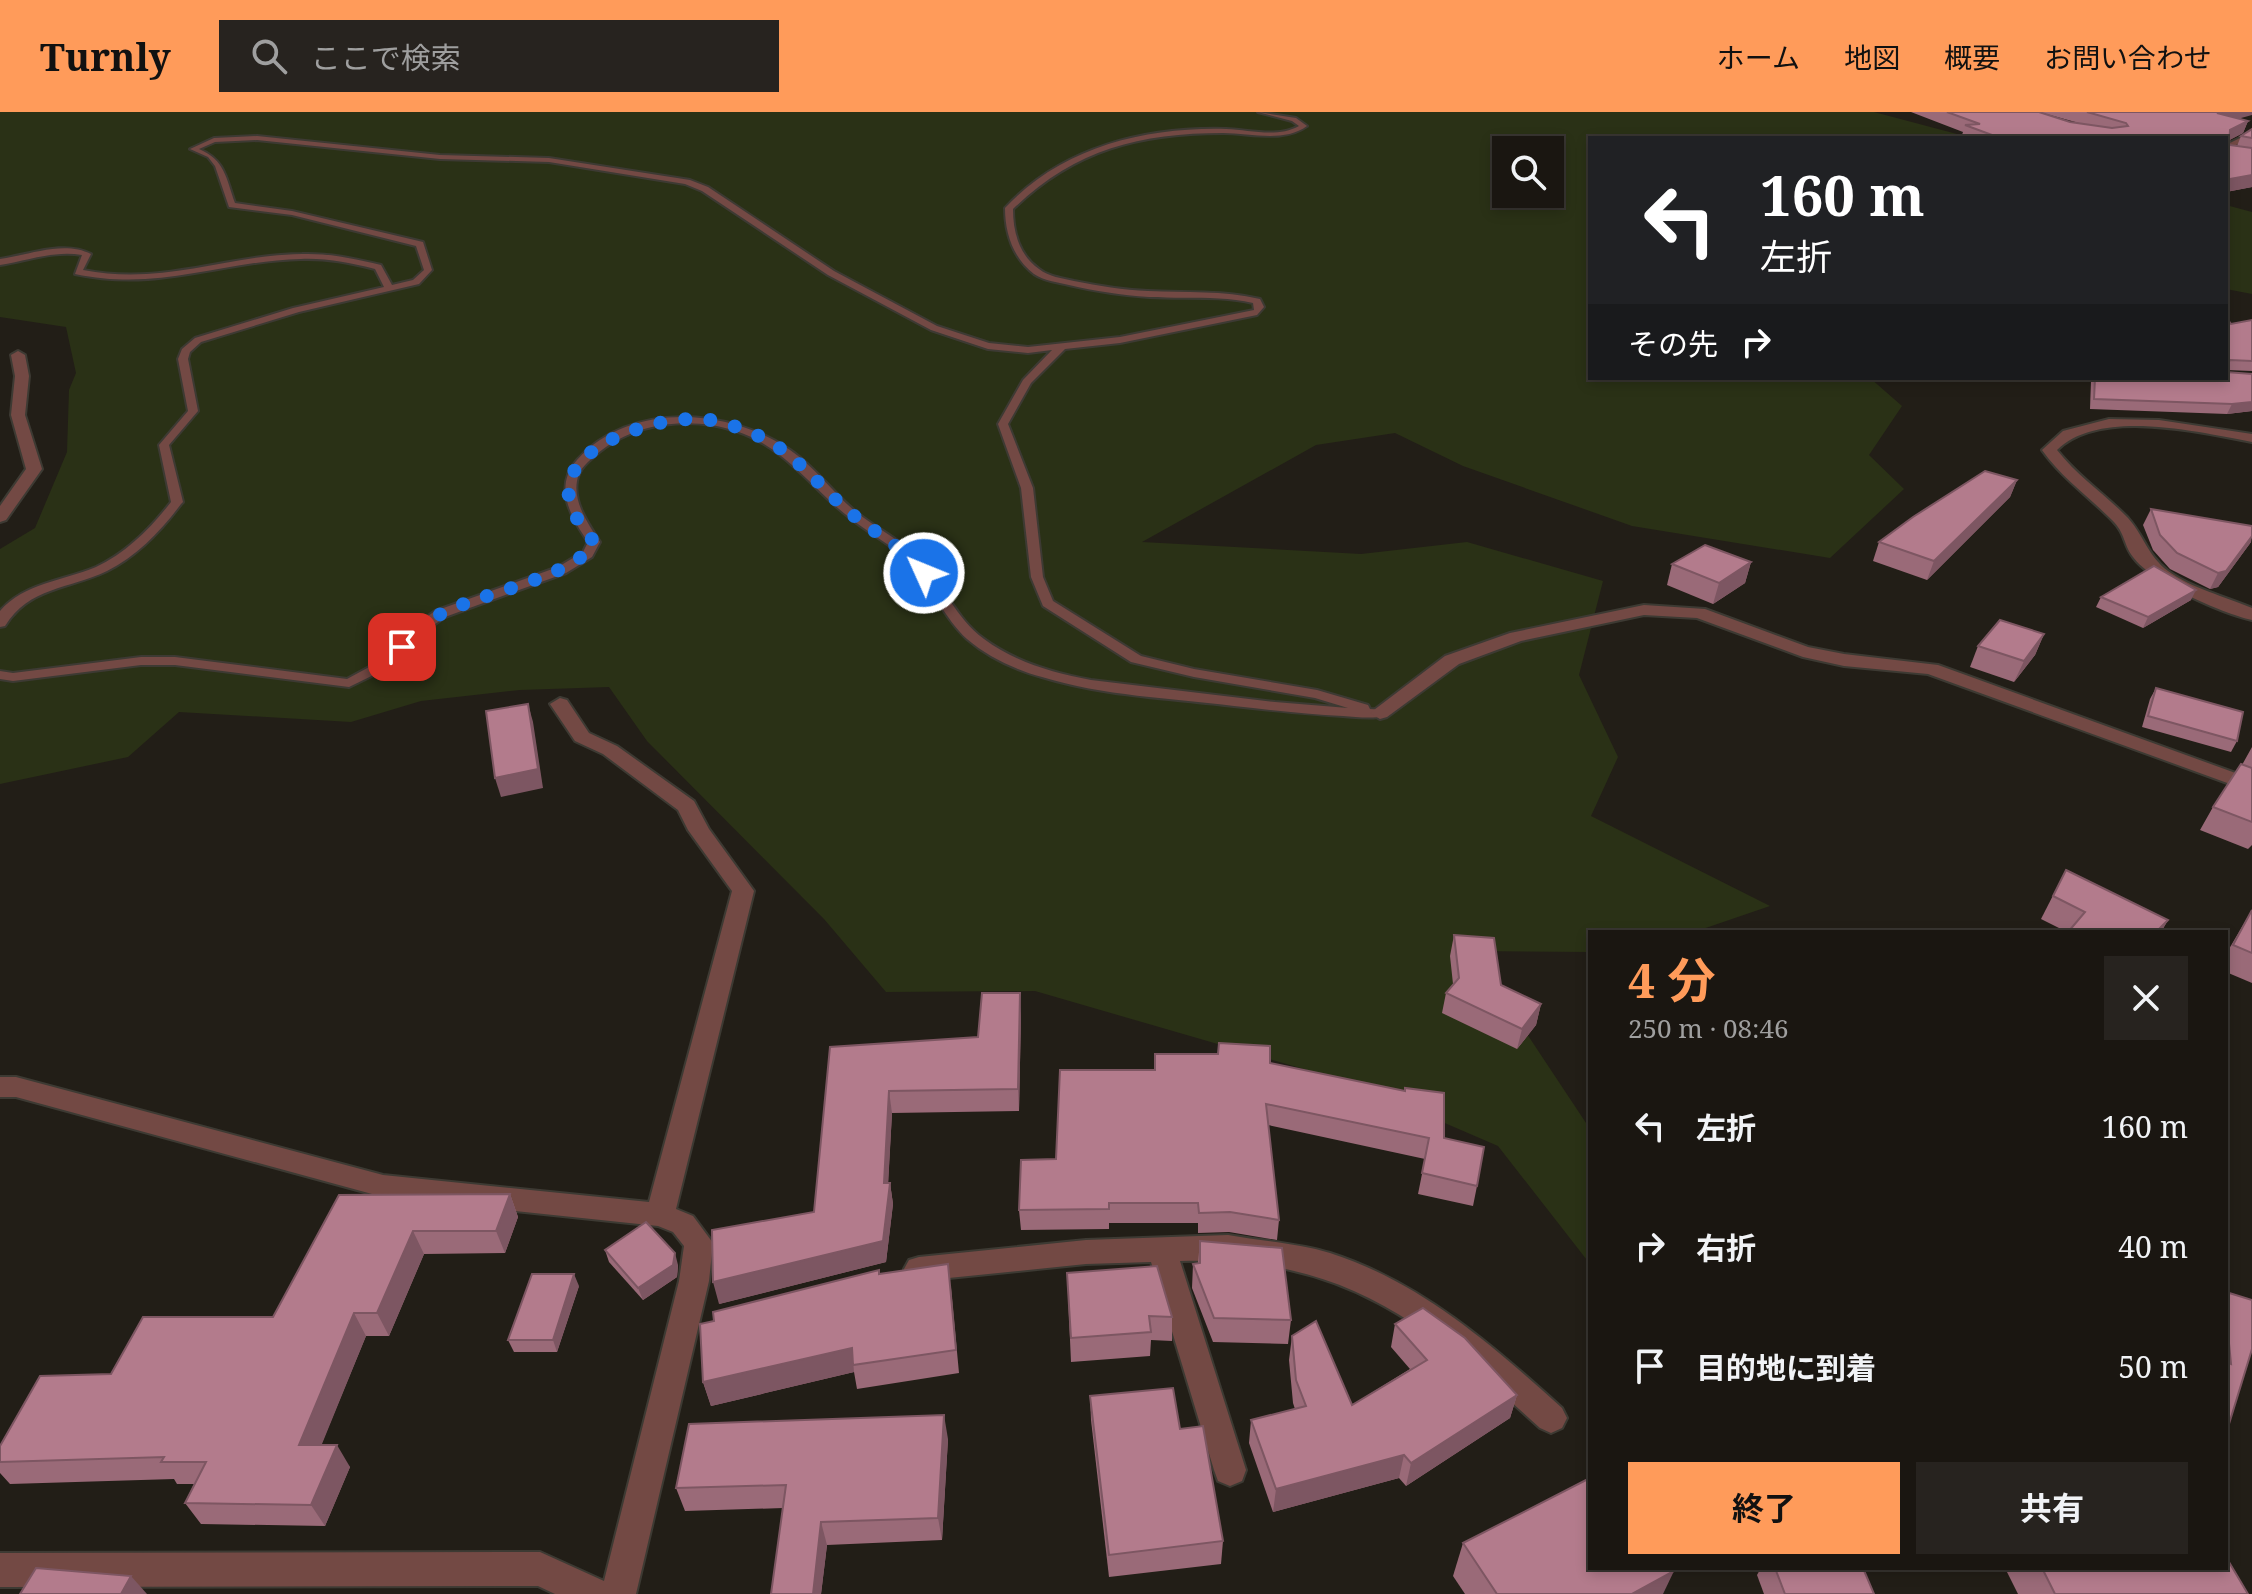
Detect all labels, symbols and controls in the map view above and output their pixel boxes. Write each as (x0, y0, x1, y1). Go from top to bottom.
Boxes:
search box (219, 20, 779, 92)
text: Turnly (40, 30, 171, 82)
icon: search (247, 34, 291, 78)
text: ここで検索 (311, 37, 461, 78)
text: ホーム (1717, 38, 1800, 76)
text: 地図 (1844, 38, 1900, 76)
text: 概要 (1944, 38, 2000, 76)
text: お問い合わせ (2044, 38, 2212, 76)
map controls (1492, 136, 1564, 208)
button: search (1492, 136, 1564, 208)
text: 160 m (1760, 156, 1925, 232)
icon: left (1628, 168, 1732, 272)
text: 左折 (1760, 232, 1832, 281)
icon: right (1734, 320, 1778, 364)
text: その先 (1628, 323, 1718, 364)
position arrow (882, 531, 966, 615)
pin (368, 613, 436, 681)
icon: arrive (380, 625, 424, 669)
text: 4 分 (1628, 947, 1716, 1012)
button: close (2104, 956, 2188, 1040)
text: 250 m · 08:46 (1628, 1010, 1789, 1046)
icon: left (1628, 1104, 1672, 1148)
text: 160 m (2102, 1106, 2188, 1147)
text: 左折 (1696, 1107, 1756, 1148)
icon: right (1628, 1224, 1672, 1268)
text: 40 m (2118, 1226, 2188, 1267)
text: 右折 (1696, 1227, 1756, 1268)
icon: arrive (1628, 1344, 1672, 1388)
text: 50 m (2118, 1346, 2188, 1387)
text: 目的地に到着 (1696, 1347, 1876, 1388)
button: 終了 (1628, 1462, 1900, 1554)
button: 共有 (1916, 1462, 2188, 1554)

